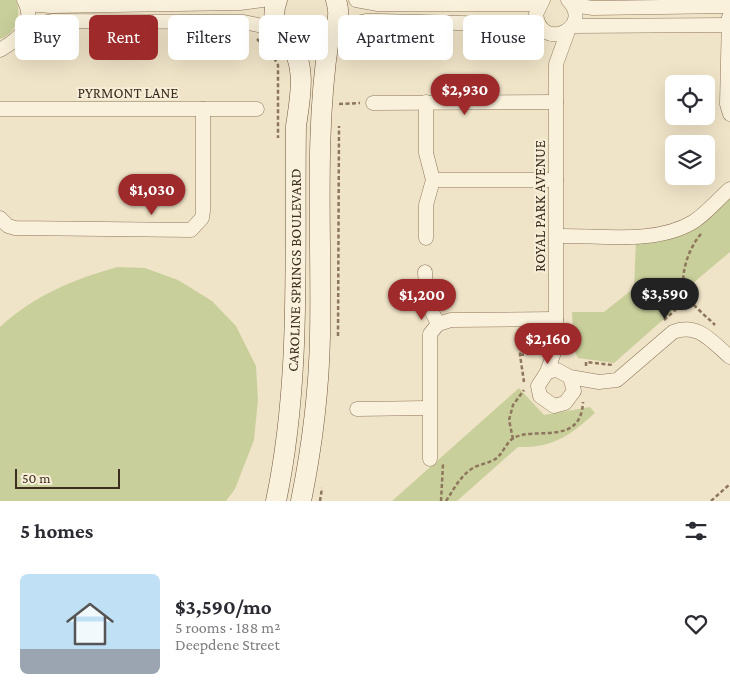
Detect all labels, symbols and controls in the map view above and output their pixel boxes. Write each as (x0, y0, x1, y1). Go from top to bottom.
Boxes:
chip: Buy (15, 15, 79, 60)
chip: Rent (89, 15, 158, 60)
chip: Filters (168, 15, 249, 60)
chip: New (259, 15, 328, 60)
chip: Apartment (338, 15, 453, 60)
chip: House (463, 15, 544, 60)
pin: $2,930 (424, 74, 506, 116)
map controls (665, 75, 715, 185)
button: locate (665, 75, 715, 125)
text: $2,930 (442, 81, 488, 98)
street label: PYRMONT LANE (78, 85, 179, 101)
button: layers (665, 135, 715, 185)
street label: ROYAL PARK AVENUE (532, 140, 548, 272)
street label: CAROLINE SPRINGS BOULEVARD (285, 169, 304, 372)
pin: $1,030 (111, 174, 193, 216)
text: $1,030 (129, 181, 175, 198)
pin: $1,200 (381, 278, 463, 321)
pin: $3,590 (624, 278, 706, 320)
text: $3,590 (642, 285, 688, 302)
text: $1,200 (399, 286, 445, 303)
pin: $2,160 (507, 322, 589, 365)
text: $2,160 (525, 330, 571, 347)
scale bar (15, 466, 120, 489)
text: 50 m (22, 470, 50, 486)
icon: filters (682, 517, 710, 545)
text: 5 homes (20, 519, 93, 543)
icon: home (60, 594, 120, 654)
text: $3,590/mo (175, 595, 272, 619)
icon: heart (682, 610, 710, 638)
text: 5 rooms · 188 m² (175, 619, 280, 636)
text: Deepdene Street (175, 636, 280, 653)

